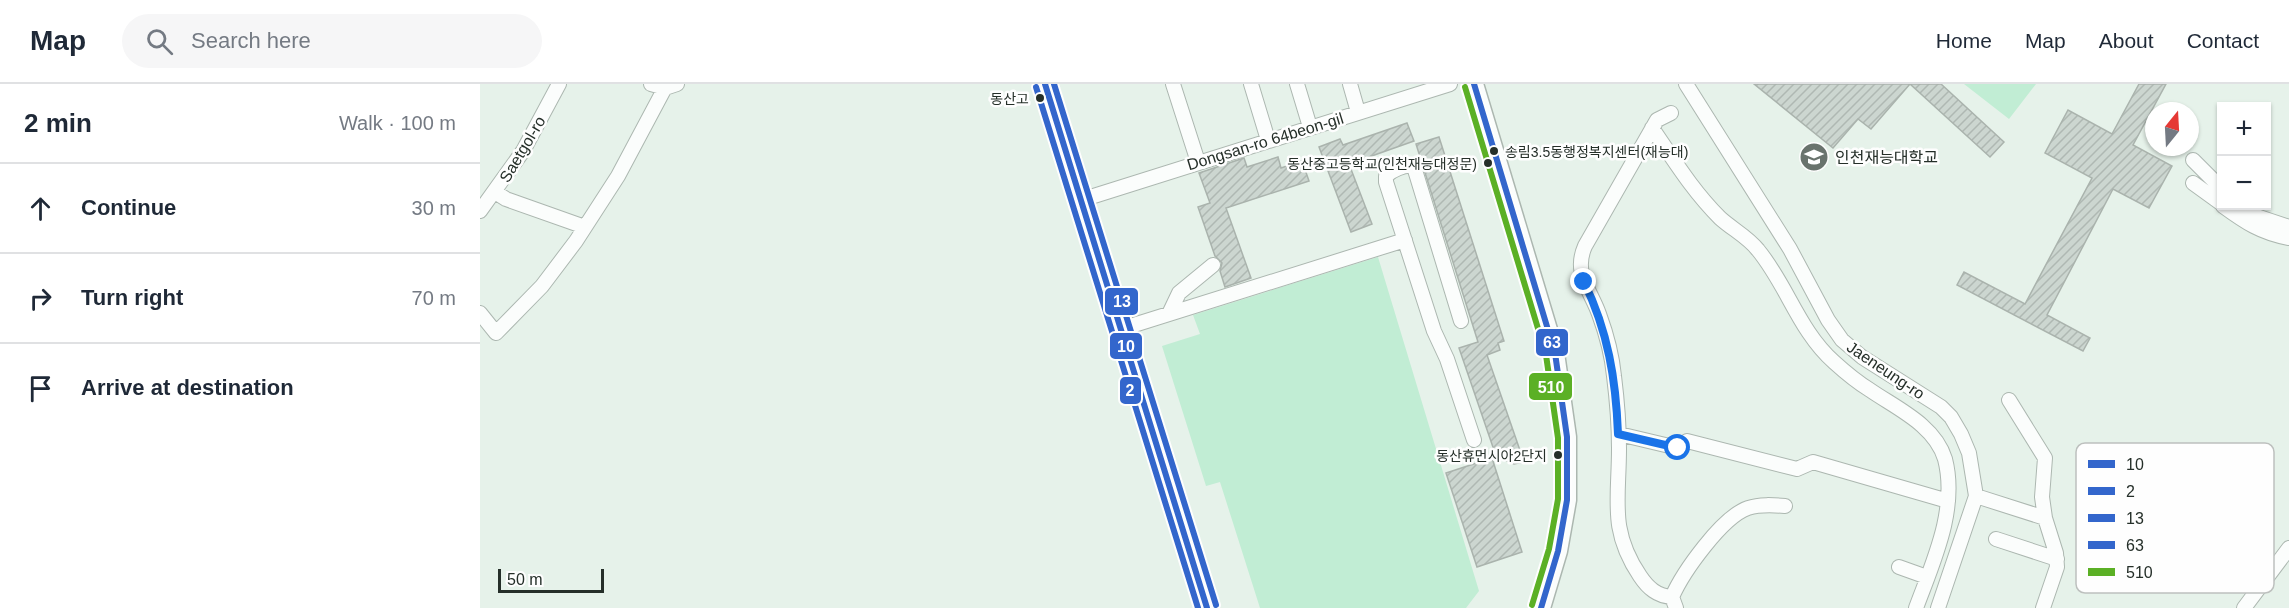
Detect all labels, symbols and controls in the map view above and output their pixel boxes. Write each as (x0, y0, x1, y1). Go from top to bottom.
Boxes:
search box (122, 14, 542, 68)
text: Map (30, 25, 86, 56)
icon: search (143, 25, 176, 58)
text: Search here (191, 28, 311, 53)
text: Home (1936, 29, 1992, 52)
text: Map (2025, 29, 2066, 52)
text: About (2099, 29, 2154, 52)
text: Contact (2187, 29, 2259, 52)
place label: 동산고 (990, 91, 1029, 107)
marker: 동산고 (1034, 92, 1046, 104)
north arrow (2145, 102, 2199, 156)
map controls (2217, 102, 2271, 210)
button: + (2217, 102, 2271, 156)
text: 2 min (24, 108, 92, 138)
street label: Dongsan-ro 64beon-gil (1185, 110, 1345, 173)
text: Walk · 100 m (339, 112, 456, 134)
street label: Saetgol-ro (496, 113, 549, 185)
school or university icon: 인천재능대학교 (1798, 141, 1830, 173)
place label: 송림3.5동행정복지센터(재능대) (1505, 144, 1688, 160)
marker: 송림3.5동행정복지센터(재능대) (1488, 145, 1500, 157)
place label: 인천재능대학교 (1835, 149, 1938, 166)
place label: 동산중고등학교(인천재능대정문) (1287, 156, 1477, 172)
button: − (2217, 156, 2271, 210)
marker: 동산중고등학교(인천재능대정문) (1482, 157, 1494, 169)
icon: ahead (24, 192, 57, 225)
text: Continue (81, 195, 176, 220)
text: 30 m (412, 197, 456, 219)
route end (1570, 268, 1596, 294)
icon: right (24, 282, 57, 315)
text: Turn right (81, 285, 183, 310)
text: 70 m (412, 287, 456, 309)
line badge: 13 (1104, 287, 1139, 316)
text: 13 (1113, 293, 1131, 310)
line badge: 63 (1535, 328, 1569, 357)
line badge: 10 (1109, 332, 1143, 360)
text: 63 (1543, 334, 1561, 351)
text: 10 (1117, 338, 1135, 355)
street label: Jaeneung-ro (1844, 338, 1928, 403)
icon: arrive (24, 372, 57, 405)
line badge: 510 (1528, 372, 1573, 401)
text: Arrive at destination (81, 375, 294, 400)
line badge: 2 (1119, 376, 1142, 405)
text: 510 (1538, 379, 1564, 396)
text: 2 (1126, 382, 1135, 399)
route start (1664, 434, 1690, 460)
legend (2076, 443, 2274, 593)
place label: 동산휴먼시아2단지 (1436, 448, 1547, 464)
marker: 동산휴먼시아2단지 (1552, 449, 1564, 461)
text: 10 (2126, 456, 2144, 473)
text: 2 (2126, 483, 2135, 500)
text: 13 (2126, 510, 2144, 527)
text: 63 (2126, 537, 2144, 554)
text: 510 (2126, 564, 2153, 581)
scale bar (498, 566, 604, 594)
text: 50 m (507, 571, 543, 588)

